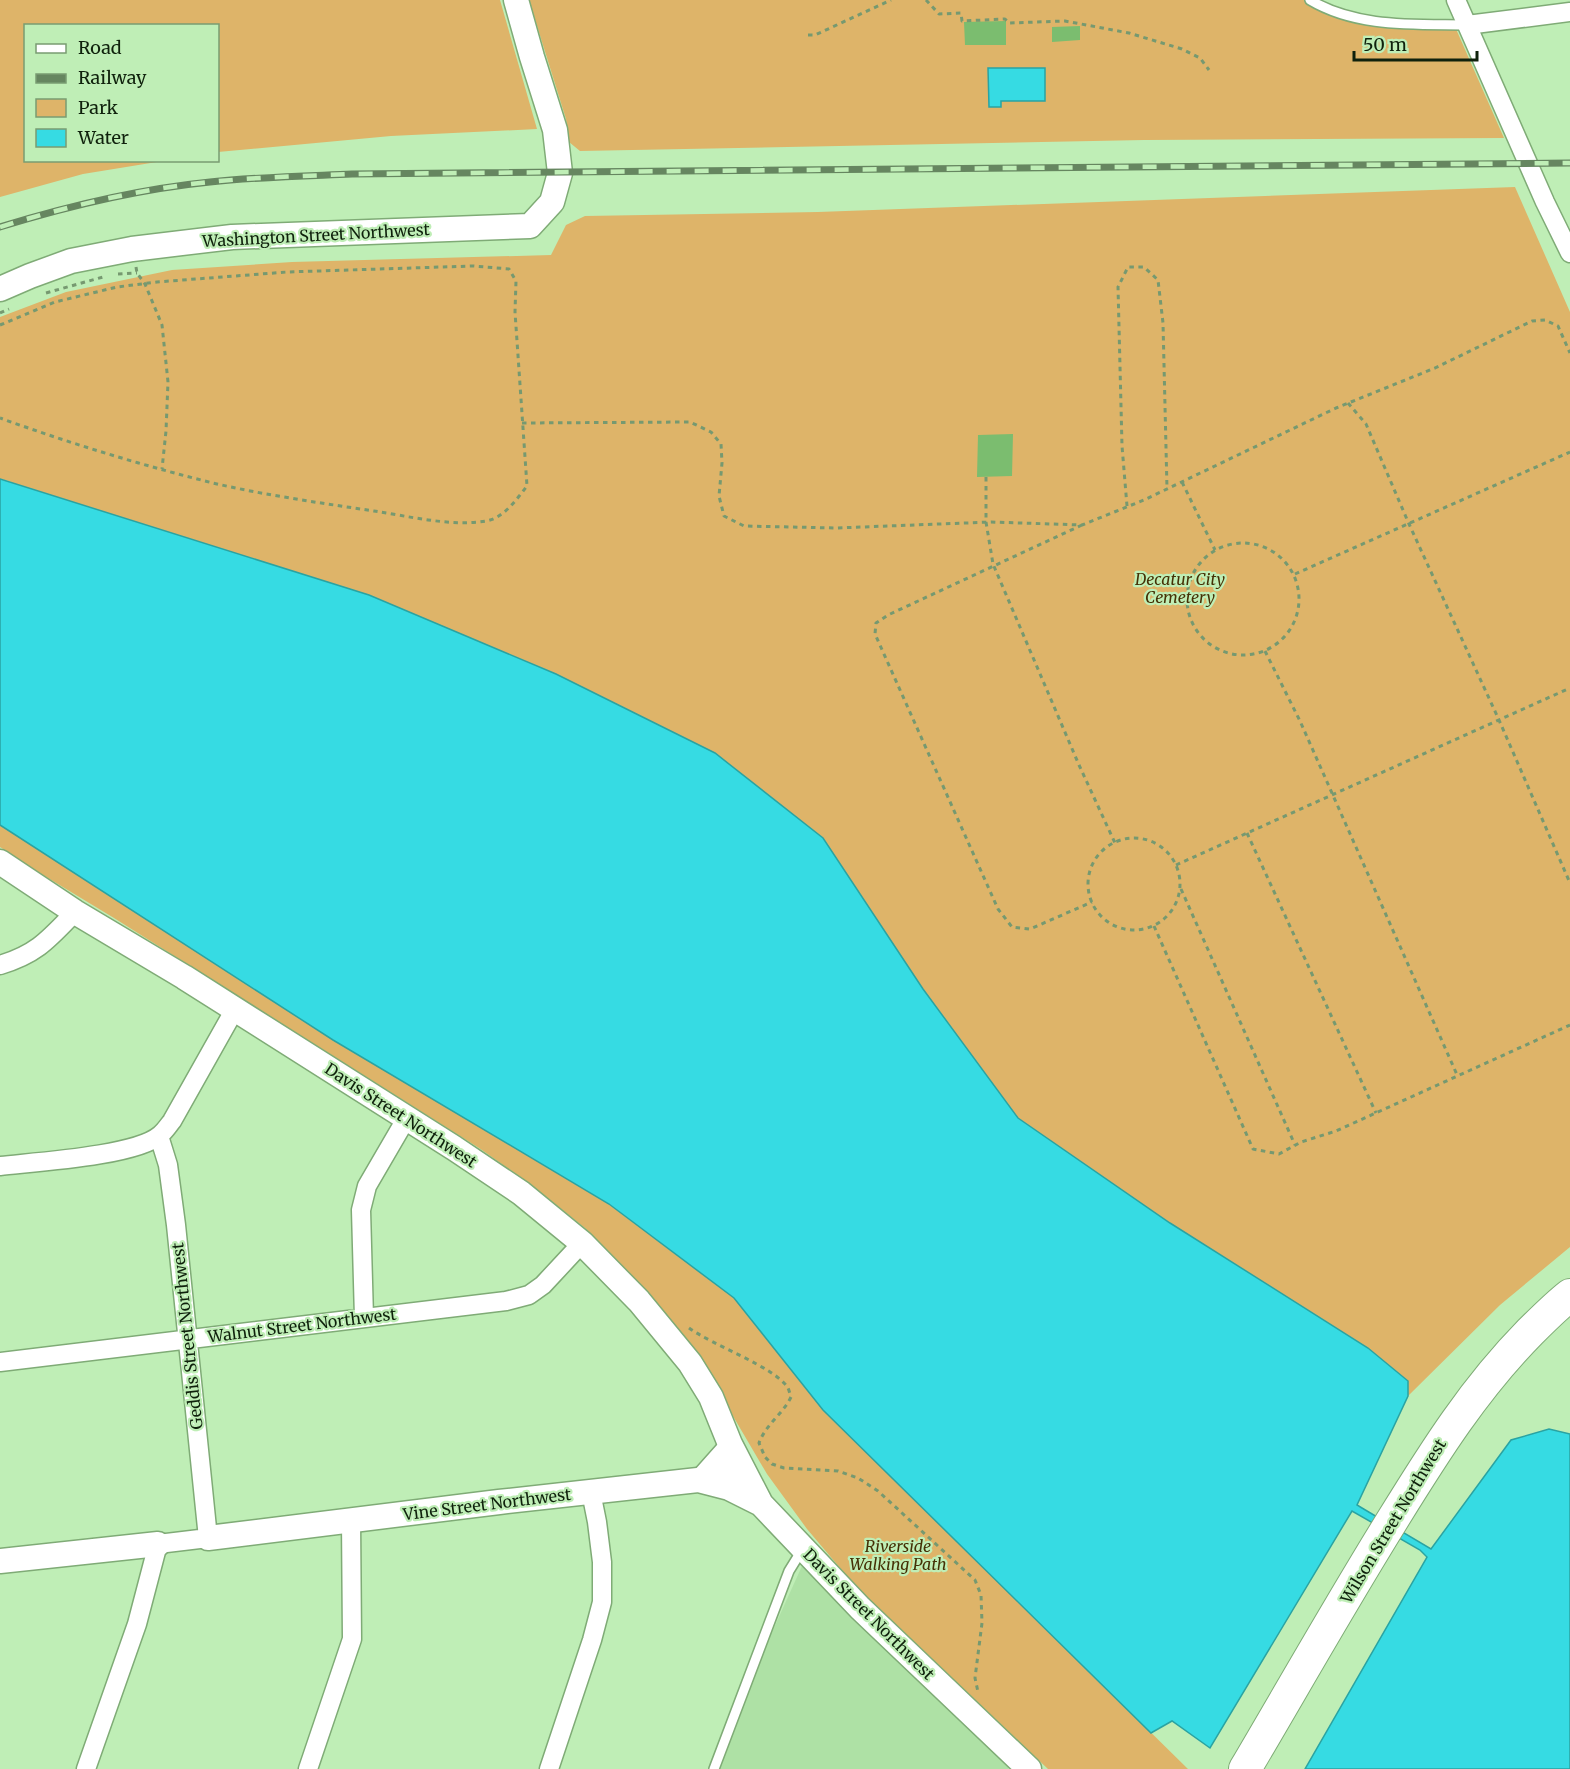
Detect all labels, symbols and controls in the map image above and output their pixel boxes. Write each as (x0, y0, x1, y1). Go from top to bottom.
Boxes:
legend (24, 24, 219, 162)
scale bar (1354, 24, 1477, 62)
text: 50 m (1363, 33, 1407, 56)
text: Road (78, 36, 122, 59)
text: Railway (78, 66, 147, 89)
text: Park (78, 96, 119, 119)
text: Water (77, 126, 129, 149)
street label: Washington Street Northwest (201, 219, 431, 251)
park label: Decatur City Cemetery (1134, 569, 1225, 607)
street label: Davis Street Northwest (321, 1058, 481, 1172)
street label: Geddis Street Northwest (167, 1241, 207, 1430)
street label: Walnut Street Northwest (206, 1303, 398, 1347)
street label: Wilson Street Northwest (1335, 1434, 1450, 1608)
street label: Vine Street Northwest (401, 1484, 573, 1524)
park label: Riverside Walking Path (849, 1536, 947, 1574)
street label: Davis Street Northwest (799, 1544, 939, 1684)

